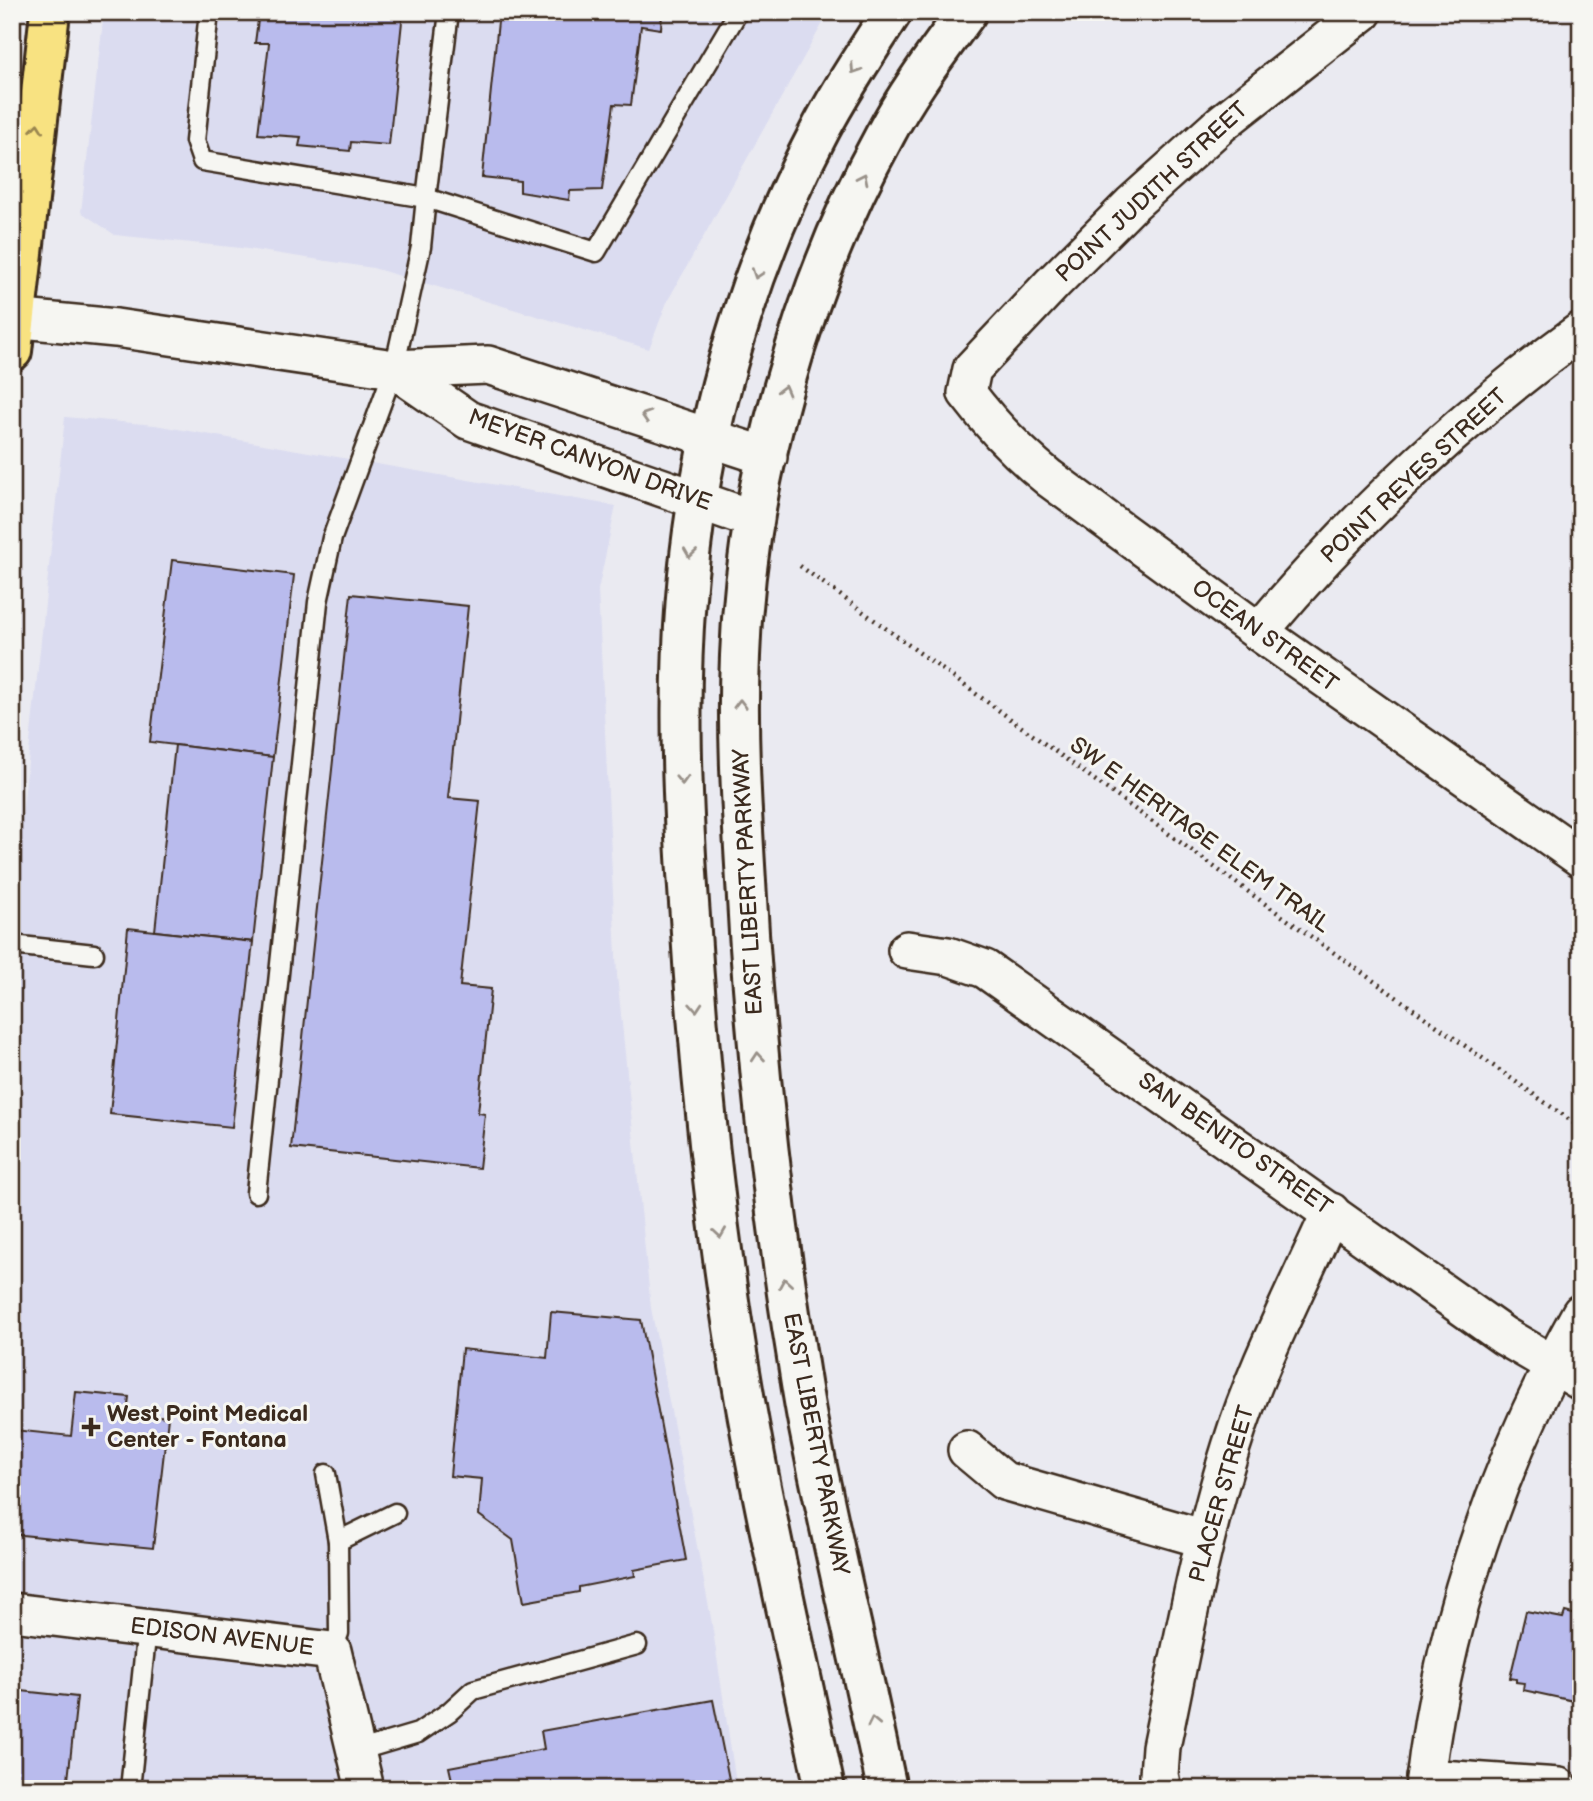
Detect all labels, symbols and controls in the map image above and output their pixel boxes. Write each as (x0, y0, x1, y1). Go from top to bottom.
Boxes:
one-way arrow (850, 62, 863, 75)
street label: POINT JUDITH STREET (1050, 96, 1254, 288)
one-way arrow (29, 122, 44, 133)
one-way arrow (855, 173, 869, 185)
one-way arrow (751, 267, 765, 280)
street label: POINT REYES STREET (1315, 382, 1513, 569)
one-way arrow (775, 385, 790, 397)
street label: MEYER CANYON DRIVE (464, 403, 716, 517)
one-way arrow (640, 410, 652, 424)
one-way arrow (683, 547, 698, 558)
street label: OCEAN STREET (1186, 574, 1344, 698)
one-way arrow (732, 698, 748, 709)
street label: SW E HERITAGE ELEM TRAIL (1064, 731, 1336, 939)
street label: EAST LIBERTY PARKWAY (727, 748, 769, 1016)
one-way arrow (674, 774, 689, 785)
one-way arrow (688, 1001, 703, 1012)
one-way arrow (751, 1051, 766, 1062)
street label: SAN BENITO STREET (1133, 1066, 1337, 1222)
one-way arrow (712, 1227, 727, 1239)
one-way arrow (778, 1277, 793, 1289)
street label: EAST LIBERTY PARKWAY (777, 1311, 855, 1578)
place label: West Point Medical Center - Fontana (107, 1400, 308, 1454)
street label: PLACER STREET (1183, 1402, 1261, 1586)
marker: West Point Medical Center - Fontana (81, 1417, 101, 1437)
street label: EDISON AVENUE (129, 1612, 315, 1662)
one-way arrow (866, 1716, 881, 1728)

